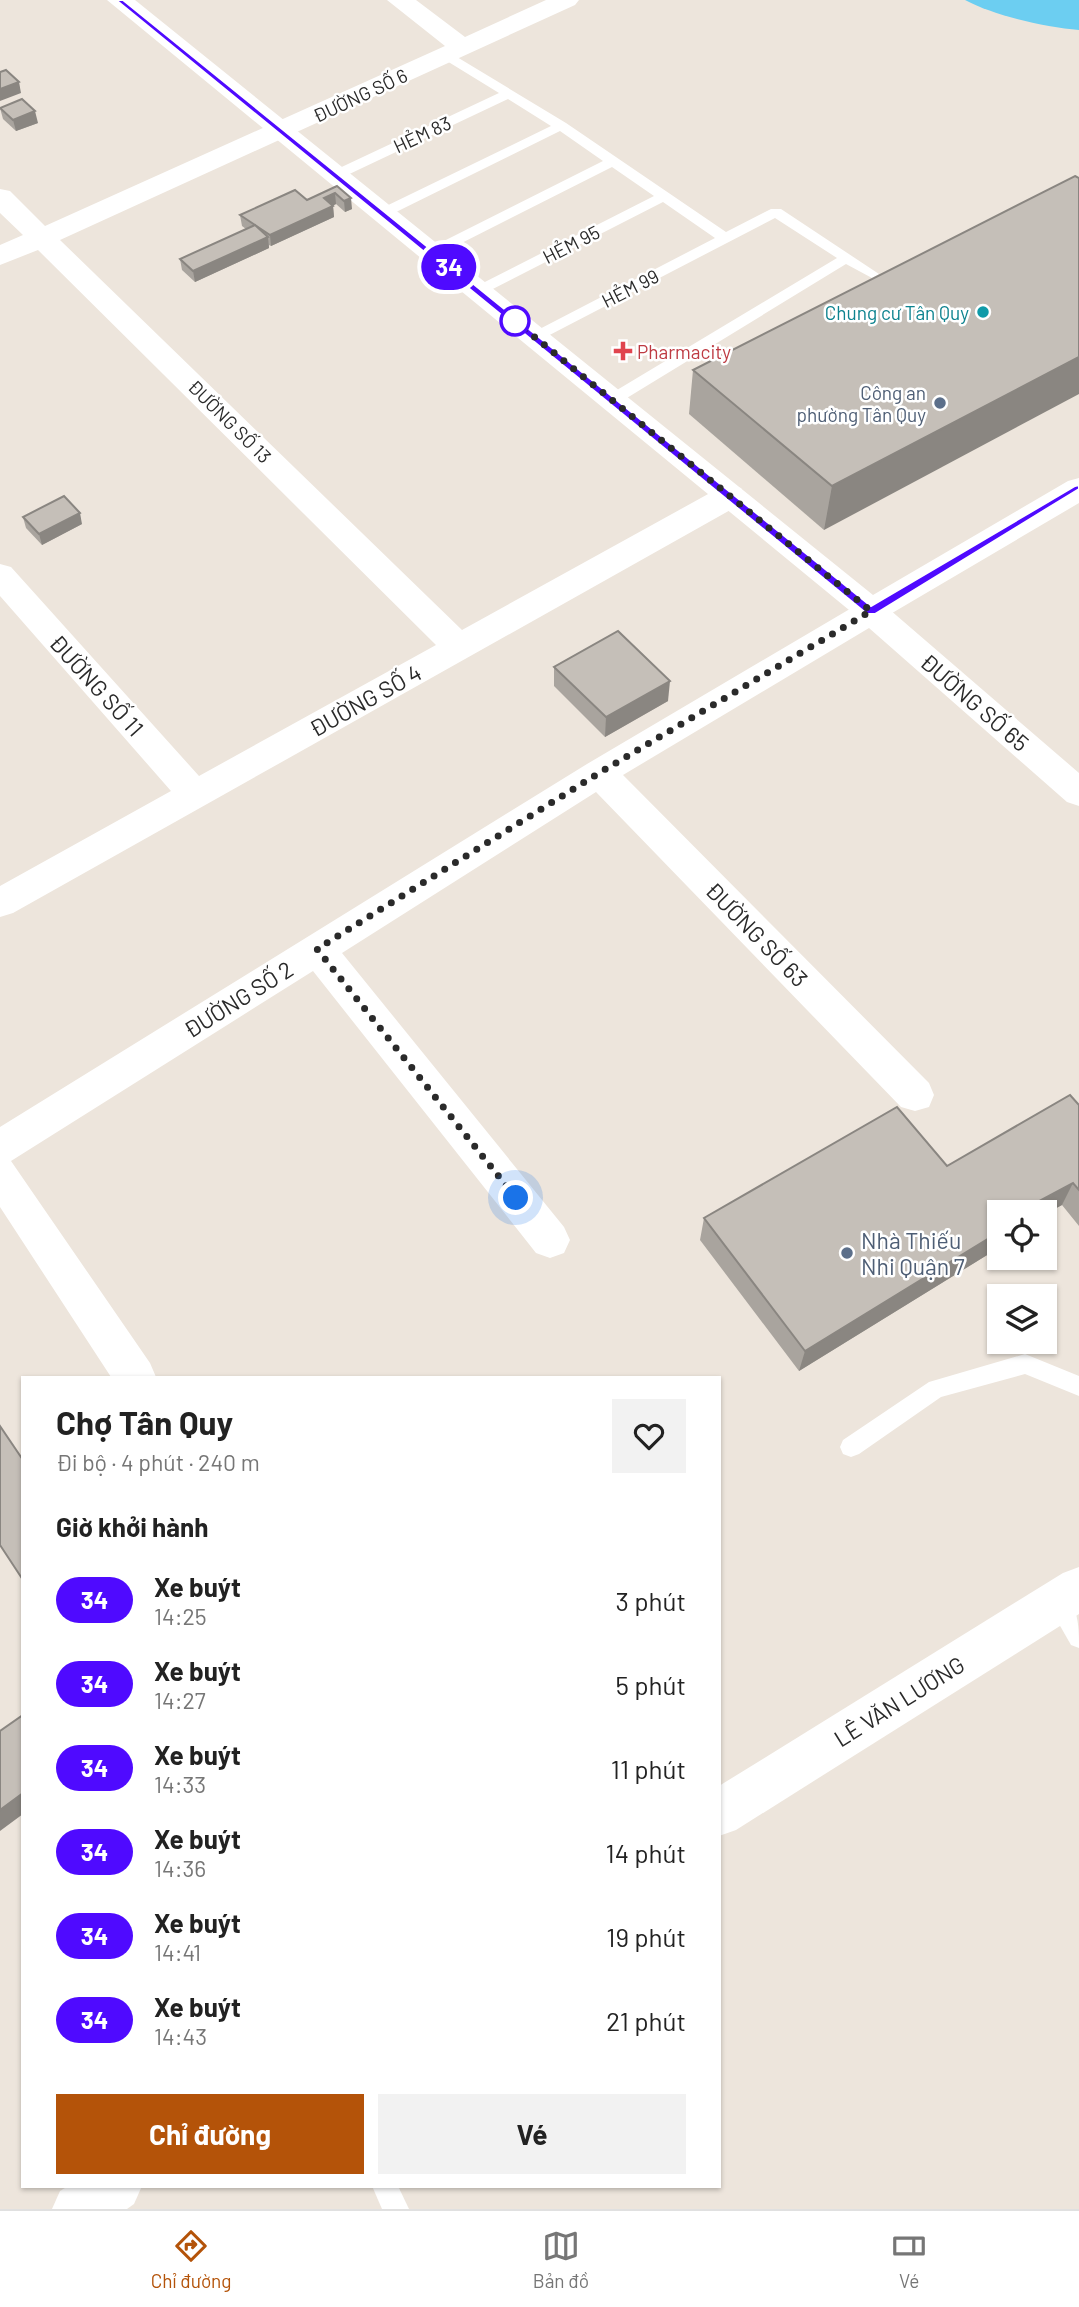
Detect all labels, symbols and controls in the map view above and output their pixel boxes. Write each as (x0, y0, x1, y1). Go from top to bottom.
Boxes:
street label: ĐƯỜNG SỐ 6 (309, 63, 411, 127)
street label: HẺM 83 (389, 111, 455, 157)
street label: HẺM 95 (539, 220, 603, 268)
line badge: 34 (418, 244, 480, 290)
text: 34 (435, 252, 463, 281)
street label: HẺM 99 (598, 264, 662, 312)
place label: Chung cư Tân Quy (825, 301, 969, 324)
marker: Chung cư Tân Quy (975, 304, 991, 320)
unlabelled marker (500, 306, 530, 336)
place label: Pharmacity (637, 340, 731, 363)
marker: Pharmacity (615, 343, 631, 359)
street label: ĐƯỜNG SỐ 13 (184, 375, 276, 467)
place label: Công an phường Tân Quy (797, 381, 926, 426)
marker: Công an phường Tân Quy (932, 395, 948, 411)
street label: ĐƯỜNG SỐ 11 (44, 628, 150, 742)
street label: ĐƯỜNG SỐ 65 (915, 647, 1035, 757)
street label: ĐƯỜNG SỐ 4 (304, 658, 426, 742)
street label: ĐƯỜNG SỐ 63 (700, 876, 814, 992)
street label: ĐƯỜNG SỐ 2 (178, 954, 298, 1044)
your location (498, 1180, 533, 1215)
map controls (987, 1200, 1057, 1354)
button: locate (987, 1200, 1057, 1270)
place label: Nhà Thiếu Nhi Quận 7 (861, 1226, 965, 1280)
marker: Nhà Thiếu Nhi Quận 7 (839, 1245, 855, 1261)
button: layers (987, 1284, 1057, 1354)
button: heart (612, 1399, 686, 1473)
text: Chợ Tân Quy (56, 1402, 233, 1442)
text: Đi bộ · 4 phút · 240 m (56, 1448, 260, 1476)
text: Giờ khởi hành (56, 1511, 209, 1542)
text: Xe buýt (154, 1571, 241, 1602)
text: 34 (81, 1585, 108, 1614)
text: 3 phút (616, 1585, 686, 1616)
text: 14:25 (154, 1602, 207, 1630)
street label: LÊ VĂN LƯƠNG (829, 1650, 969, 1752)
text: Xe buýt (154, 1655, 241, 1686)
text: 34 (81, 1669, 108, 1698)
text: 5 phút (616, 1669, 686, 1700)
text: 14:27 (154, 1686, 206, 1714)
text: Xe buýt (154, 1739, 241, 1770)
text: 34 (81, 1753, 108, 1782)
text: 11 phút (611, 1753, 686, 1784)
text: 14:33 (154, 1770, 206, 1798)
text: Xe buýt (154, 1823, 241, 1854)
text: 34 (81, 1837, 108, 1866)
text: 14 phút (606, 1837, 686, 1868)
text: 14:36 (154, 1854, 206, 1882)
text: Xe buýt (154, 1907, 241, 1938)
text: 34 (81, 1921, 108, 1950)
text: 19 phút (606, 1921, 686, 1952)
text: 14:41 (154, 1938, 201, 1966)
text: Xe buýt (154, 1991, 241, 2022)
text: 34 (81, 2005, 108, 2034)
text: 21 phút (606, 2005, 686, 2036)
text: 14:43 (154, 2022, 207, 2050)
button: Chỉ đường (56, 2094, 364, 2174)
button: Vé (378, 2094, 686, 2174)
tab: Chỉ đường (151, 2227, 231, 2292)
tab: Bản đồ (533, 2227, 589, 2292)
tab: Vé (890, 2227, 928, 2292)

